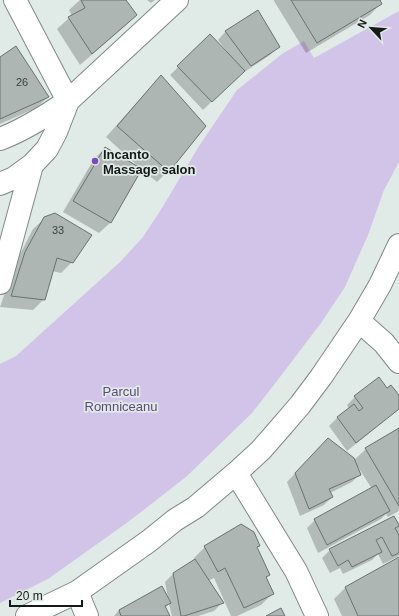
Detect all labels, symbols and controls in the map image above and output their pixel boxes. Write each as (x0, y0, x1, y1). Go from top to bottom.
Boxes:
north arrow (351, 8, 391, 48)
text: N (355, 17, 369, 30)
house number: 26 (16, 76, 28, 88)
place label: Incanto Massage salon (103, 147, 196, 177)
marker: Incanto Massage salon (90, 156, 100, 166)
house number: 33 (52, 224, 64, 236)
park label: Parcul Romniceanu (85, 384, 158, 414)
scale bar (10, 582, 82, 608)
text: 20 m (16, 589, 43, 603)

